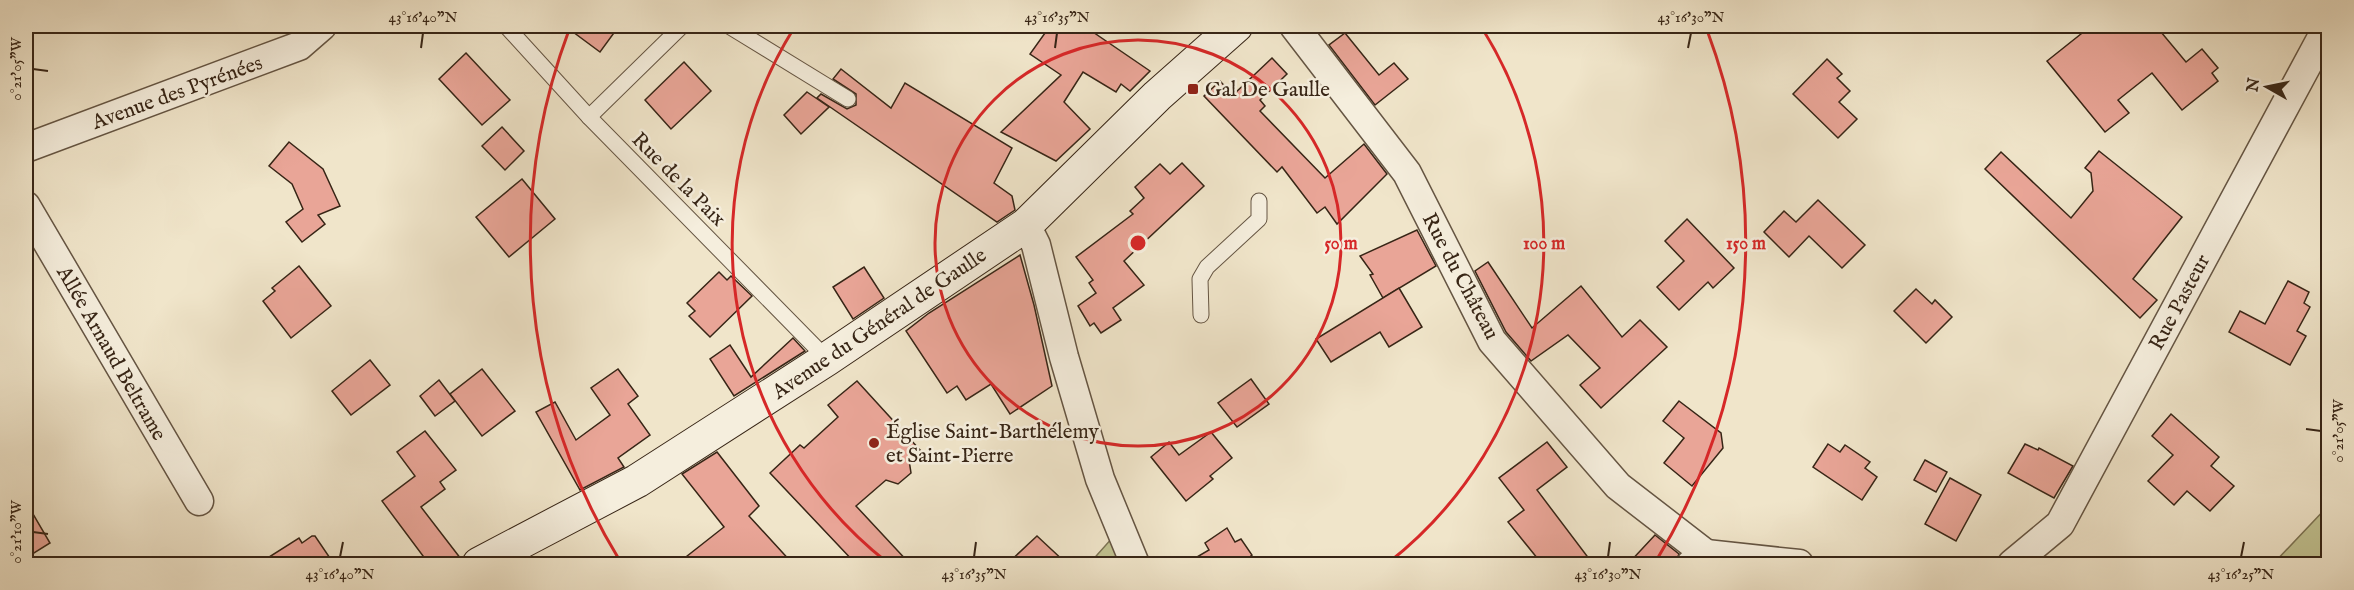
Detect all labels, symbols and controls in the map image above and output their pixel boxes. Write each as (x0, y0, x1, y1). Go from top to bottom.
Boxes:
text: 43°16'40"N (389, 8, 457, 27)
text: 43°16'35"N (1024, 8, 1090, 27)
text: 43°16'30"N (1657, 8, 1725, 27)
text: 0°21'05"W (7, 37, 26, 101)
street label: Avenue des Pyrénées (88, 50, 266, 137)
north arrow (2237, 57, 2297, 117)
text: N (2243, 76, 2265, 94)
place label: Gal De Gaulle (1205, 77, 1330, 104)
marker: Gal De Gaulle (1186, 82, 1200, 96)
street label: Rue de la Paix (625, 127, 731, 233)
street label: Rue du Château (1415, 209, 1504, 345)
centre of rings (1128, 233, 1148, 253)
text: 50 m (1324, 233, 1358, 256)
text: 100 m (1523, 233, 1565, 256)
text: 150 m (1726, 233, 1766, 256)
street label: Avenue du Général de Gaulle (767, 242, 992, 407)
street label: Rue Pasteur (2144, 250, 2217, 355)
street label: Allée Arnaud Beltrame (49, 261, 172, 446)
text: 0°21'05"W (2329, 399, 2348, 463)
place label: Église Saint-Barthélemy et Saint-Pierre (886, 418, 1099, 470)
marker: Église Saint-Barthélemy et Saint-Pierre (867, 436, 881, 450)
text: 0°21'10"W (7, 500, 26, 564)
text: 43°16'40"N (306, 565, 374, 584)
text: 43°16'35"N (941, 565, 1007, 584)
text: 43°16'30"N (1574, 565, 1642, 584)
text: 43°16'25"N (2208, 565, 2274, 584)

